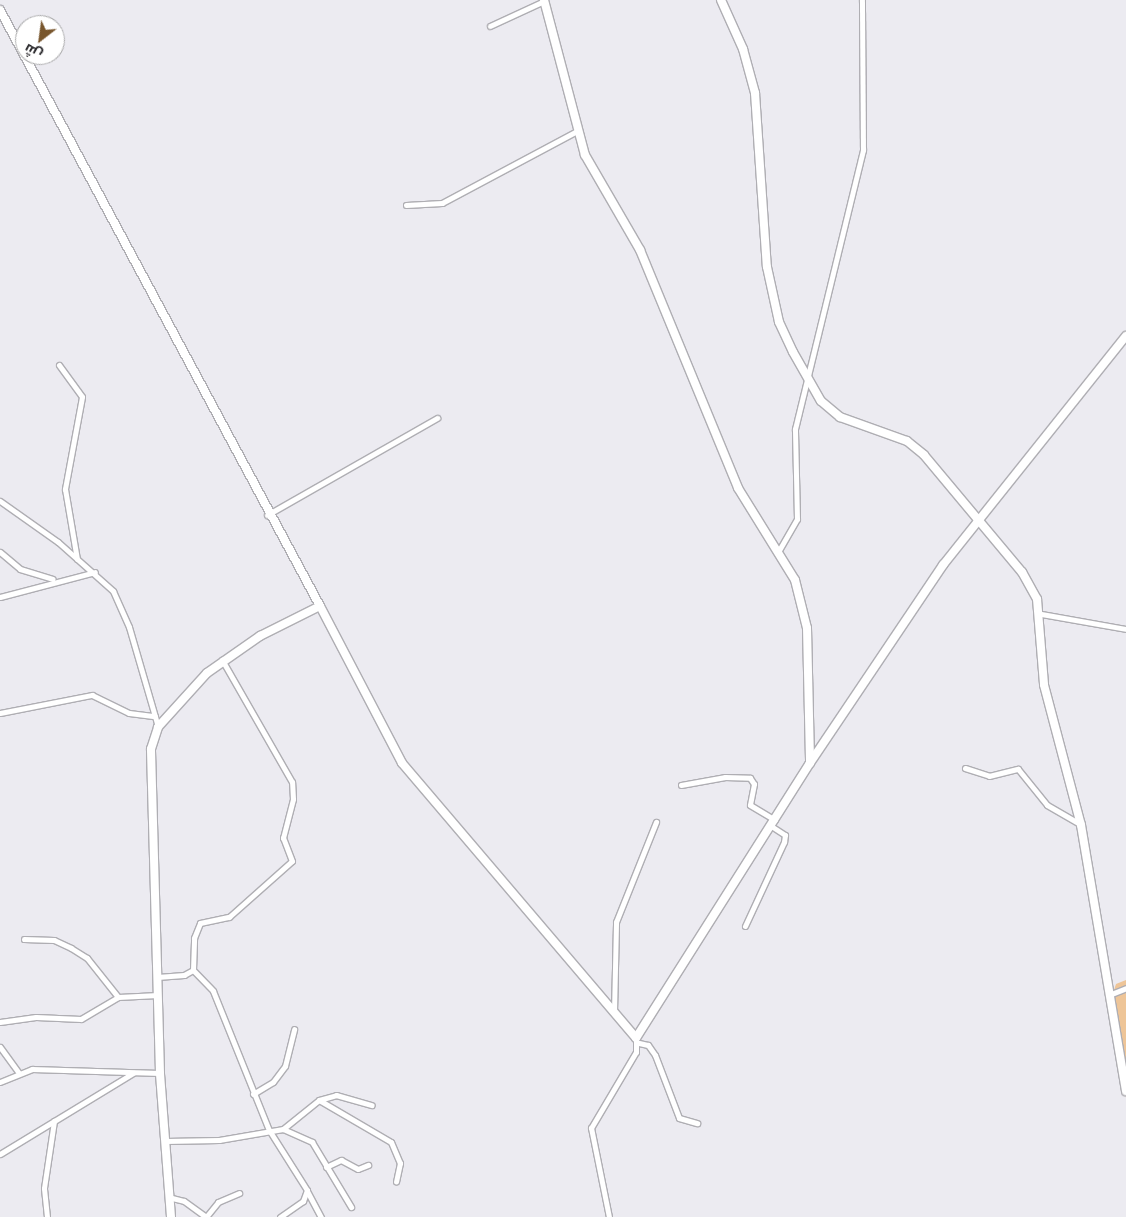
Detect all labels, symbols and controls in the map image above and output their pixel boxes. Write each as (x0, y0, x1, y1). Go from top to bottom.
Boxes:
north arrow (15, 15, 65, 65)
text: ش (20, 39, 46, 66)

